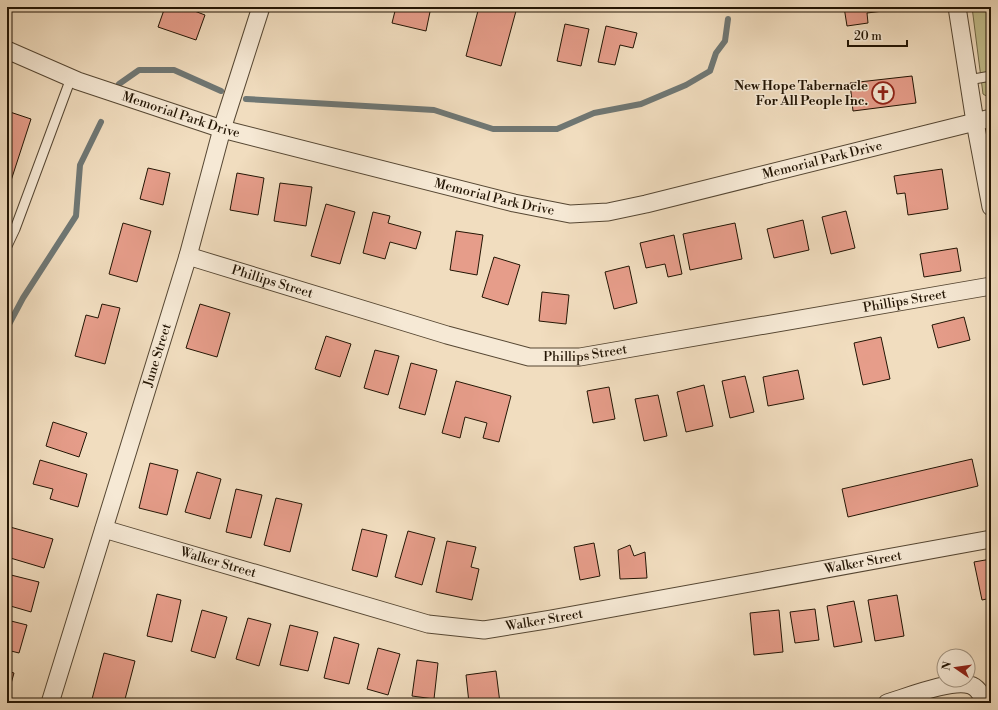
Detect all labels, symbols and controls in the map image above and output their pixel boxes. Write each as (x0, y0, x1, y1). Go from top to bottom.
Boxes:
scale bar (848, 22, 907, 48)
text: 20 m (854, 29, 882, 44)
place label: New Hope Tabernacle For All People Inc. (734, 78, 868, 109)
church icon: New Hope Tabernacle For All People Inc. (870, 80, 896, 106)
street label: Memorial Park Drive (120, 88, 242, 141)
street label: Memorial Park Drive (761, 137, 884, 183)
street label: Memorial Park Drive (433, 175, 556, 219)
street label: Phillips Street (230, 262, 315, 302)
street label: Phillips Street (862, 286, 948, 316)
street label: June Street (140, 321, 175, 390)
street label: Phillips Street (543, 341, 628, 365)
street label: Walker Street (177, 544, 258, 581)
street label: Walker Street (822, 547, 903, 577)
street label: Walker Street (503, 605, 585, 635)
north arrow (936, 648, 976, 688)
text: N (939, 660, 955, 672)

